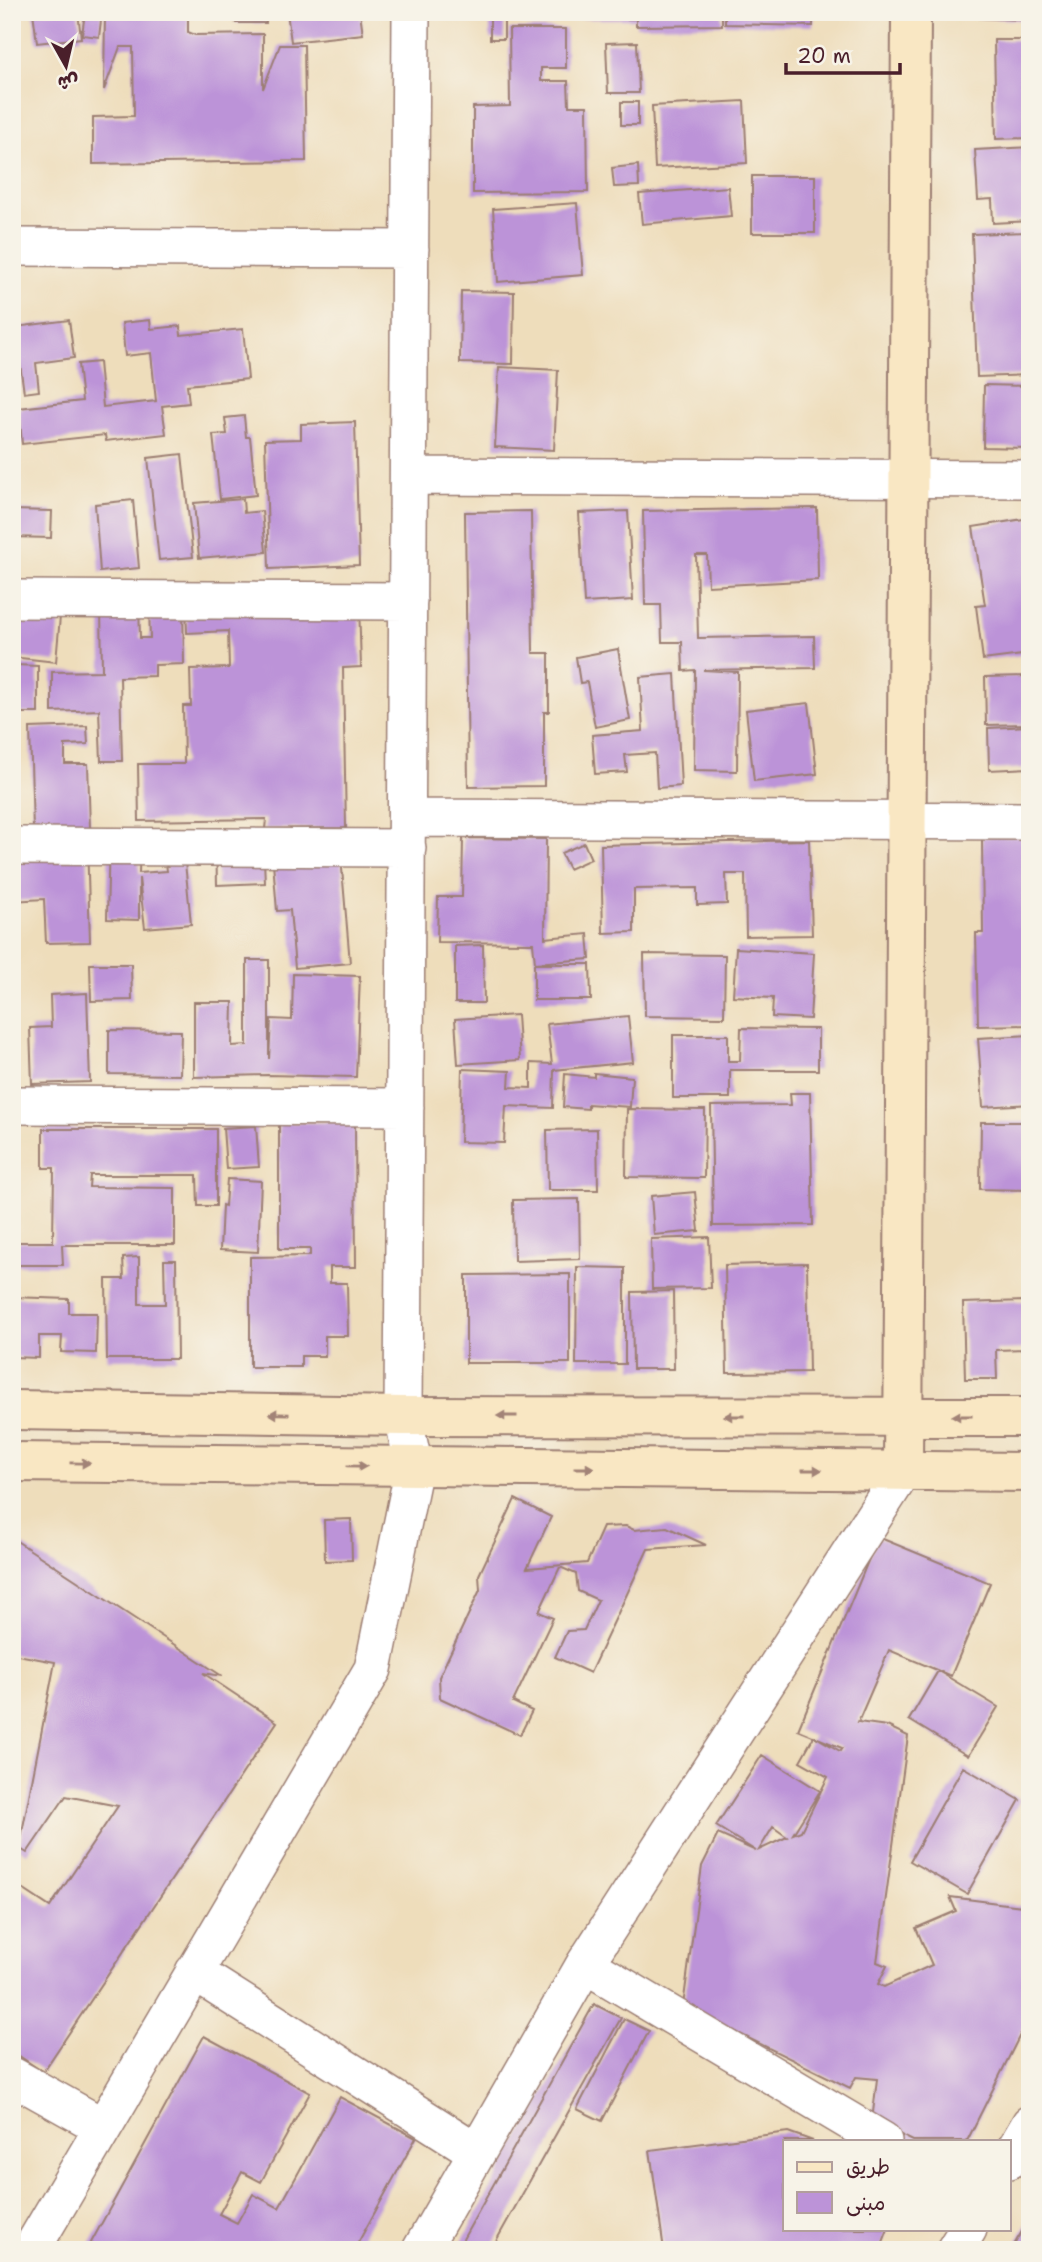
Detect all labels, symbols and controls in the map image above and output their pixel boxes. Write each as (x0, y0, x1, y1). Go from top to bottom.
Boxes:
north arrow (32, 32, 102, 102)
scale bar (786, 32, 900, 76)
text: 20 m (797, 42, 851, 70)
text: ش (56, 69, 80, 96)
one-way arrow (268, 1409, 290, 1420)
one-way arrow (495, 1410, 517, 1422)
one-way arrow (723, 1410, 745, 1422)
one-way arrow (950, 1410, 972, 1422)
one-way arrow (70, 1457, 92, 1468)
one-way arrow (346, 1460, 368, 1472)
one-way arrow (574, 1462, 596, 1474)
one-way arrow (801, 1464, 823, 1476)
legend (783, 2140, 1010, 2230)
text: طريق (846, 2153, 890, 2181)
text: مبنى (846, 2189, 885, 2217)

